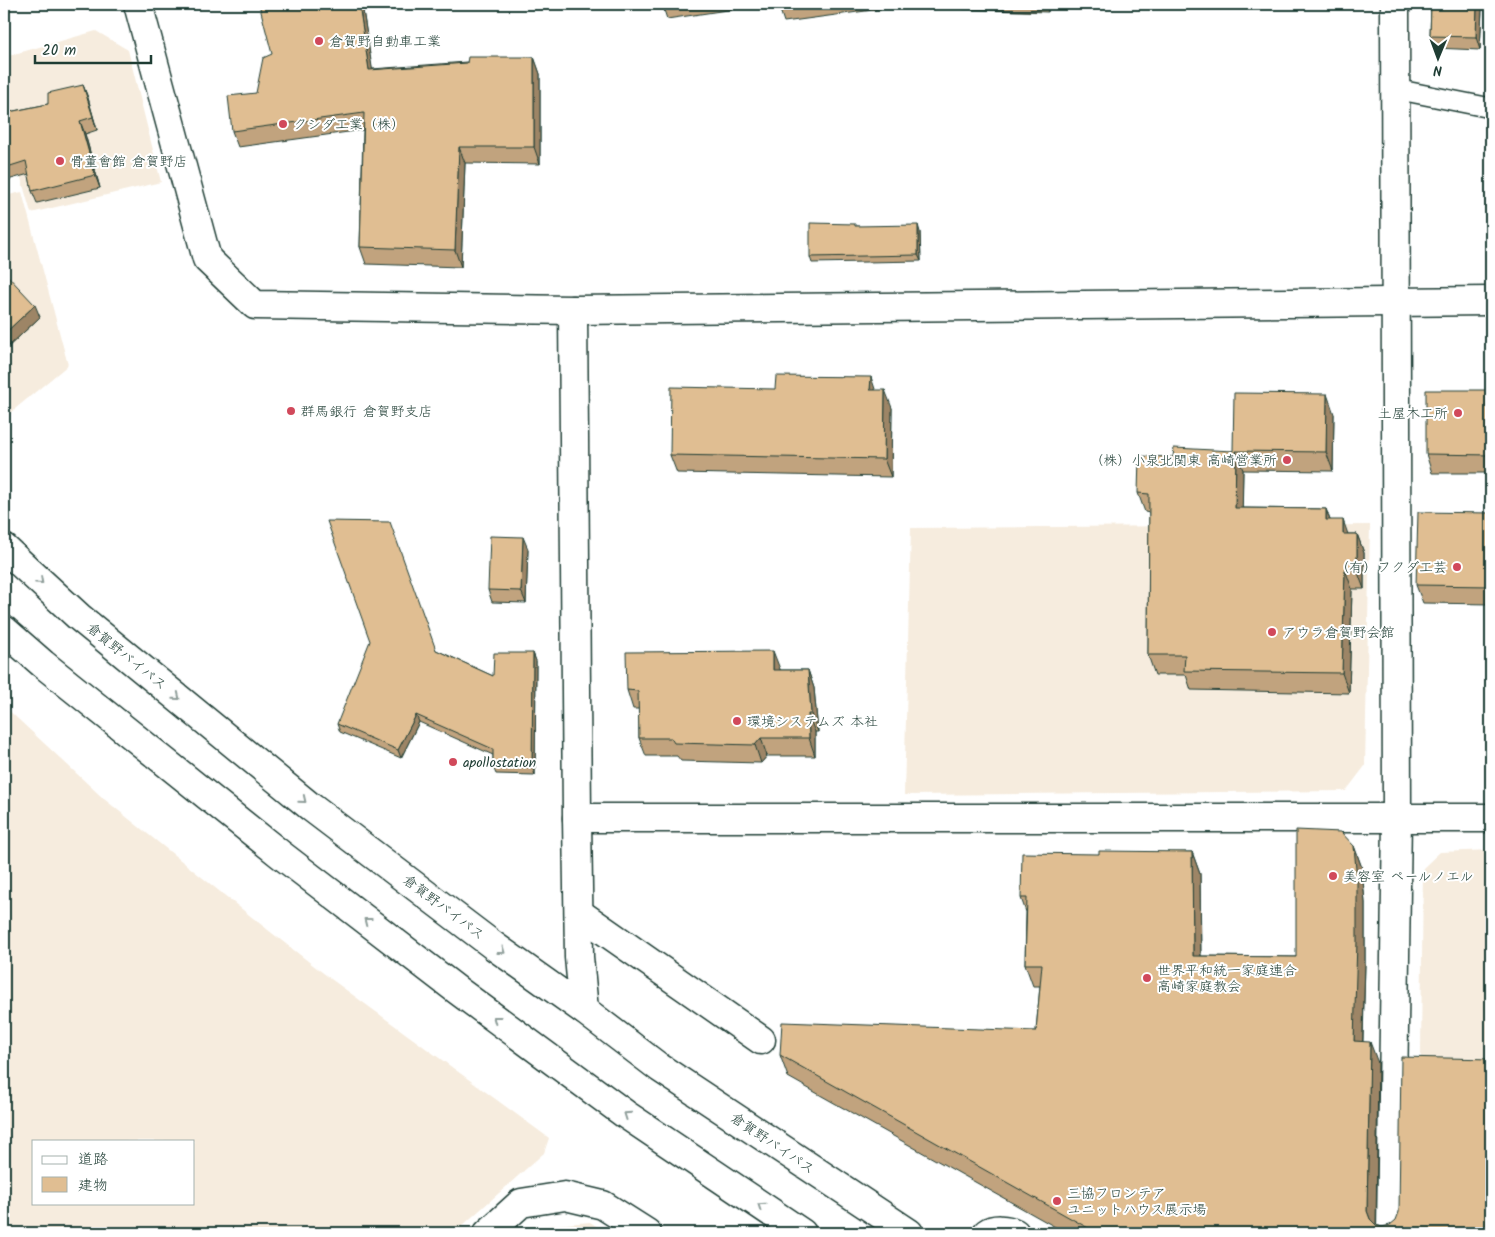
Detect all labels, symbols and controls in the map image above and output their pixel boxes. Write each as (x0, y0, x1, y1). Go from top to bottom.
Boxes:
place label: 倉賀野自動車工業 (329, 31, 441, 53)
scale bar (35, 32, 151, 64)
north arrow (1412, 32, 1462, 82)
marker: 倉賀野自動車工業 (313, 35, 325, 47)
text: 20 m (42, 39, 76, 63)
text: N (1433, 59, 1442, 81)
place label: クシダ工業（株） (293, 114, 405, 136)
marker: クシダ工業（株） (277, 118, 289, 130)
place label: 骨董會館 倉賀野店 (70, 151, 188, 173)
marker: 骨董會館 倉賀野店 (54, 155, 66, 167)
place label: 群馬銀行 倉賀野支店 (301, 401, 433, 423)
place label: 土屋木工所 (1378, 403, 1448, 425)
marker: 群馬銀行 倉賀野支店 (285, 405, 297, 417)
marker: 土屋木工所 (1452, 407, 1464, 419)
place label: （株）小泉北関東 高崎営業所 (1089, 450, 1277, 472)
marker: （株）小泉北関東 高崎営業所 (1281, 454, 1293, 466)
place label: （有）フクダ工芸 (1335, 557, 1447, 579)
marker: （有）フクダ工芸 (1451, 561, 1463, 573)
one-way arrow (34, 575, 43, 584)
street label: 倉賀野バイパス (81, 617, 171, 696)
place label: アウラ倉賀野会館 (1282, 622, 1395, 644)
marker: アウラ倉賀野会館 (1266, 626, 1278, 638)
one-way arrow (172, 692, 181, 701)
place label: 環境システムズ 本社 (747, 711, 878, 733)
marker: 環境システムズ 本社 (731, 715, 743, 727)
place label: apollostation (463, 752, 536, 774)
marker: apollostation (447, 756, 459, 768)
one-way arrow (297, 795, 306, 803)
place label: 美容室 ペールノエル (1343, 866, 1474, 888)
street label: 倉賀野バイパス (398, 870, 489, 946)
marker: 美容室 ペールノエル (1327, 870, 1339, 882)
one-way arrow (364, 918, 373, 926)
one-way arrow (496, 946, 505, 954)
place label: 世界平和統一家庭連合 高崎家庭教会 (1157, 960, 1297, 998)
marker: 世界平和統一家庭連合 高崎家庭教会 (1141, 972, 1153, 984)
one-way arrow (492, 1016, 502, 1025)
street label: 倉賀野バイパス (726, 1107, 819, 1180)
one-way arrow (623, 1112, 632, 1121)
legend (32, 1140, 195, 1204)
text: 道路 (78, 1148, 108, 1172)
text: 建物 (78, 1174, 108, 1198)
place label: 三協フロンテア ユニットハウス展示場 (1067, 1183, 1206, 1221)
marker: 三協フロンテア ユニットハウス展示場 (1051, 1195, 1063, 1207)
one-way arrow (758, 1203, 767, 1212)

